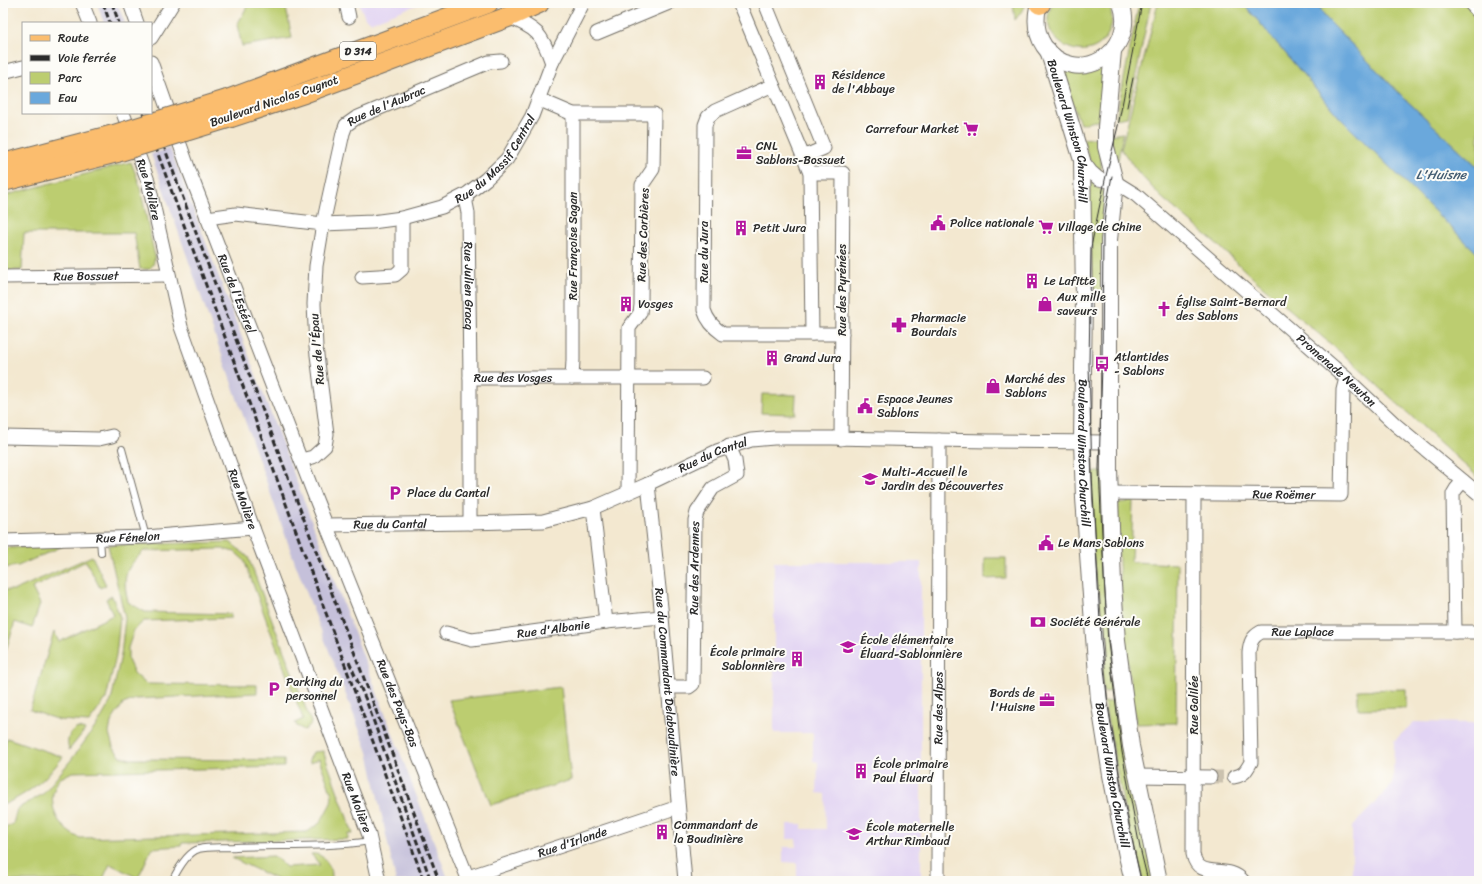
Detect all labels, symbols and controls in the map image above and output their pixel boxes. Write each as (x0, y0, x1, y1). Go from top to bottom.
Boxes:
legend (22, 22, 152, 114)
text: Route (58, 27, 89, 49)
road number: D 314 (340, 42, 376, 60)
text: Voie ferrée (58, 47, 116, 69)
street label: Boulevard Winston Churchill (1040, 56, 1094, 203)
place label: Résidence de l'Abbaye (832, 64, 895, 100)
text: Parc (58, 67, 82, 89)
street label: Boulevard Nicolas Cugnot (207, 69, 341, 133)
building icon: Résidence de l'Abbaye (811, 73, 829, 91)
street label: Rue de l'Aubrac (342, 79, 429, 132)
text: Eau (58, 87, 78, 109)
street label: Rue du Massif Central (451, 110, 542, 210)
place label: Carrefour Market (866, 118, 959, 140)
supermarket icon: Carrefour Market (962, 120, 980, 138)
place label: CNL Sablons-Bossuet (756, 135, 845, 171)
office icon: CNL Sablons-Bossuet (735, 144, 753, 162)
street label: Rue Molière (130, 156, 168, 223)
water label: L'Huisne (1416, 163, 1468, 186)
street label: Rue des Corbières (630, 188, 656, 282)
street label: Rue Françoise Sagan (562, 191, 584, 300)
place label: Police nationale (950, 212, 1034, 234)
public building icon: Police nationale (929, 214, 947, 232)
place label: Village de Chine (1058, 216, 1141, 238)
place label: Petit Jura (753, 217, 806, 239)
supermarket icon: Village de Chine (1037, 218, 1055, 236)
building icon: Petit Jura (732, 219, 750, 237)
street label: Rue du Jura (693, 220, 715, 283)
street label: Rue Julien Gracq (457, 242, 480, 330)
street label: Rue des Pyrénées (831, 244, 853, 336)
street label: Rue de l'Estérel (211, 251, 262, 337)
street label: Rue Bossuet (53, 265, 120, 287)
place label: Le Lafitte (1044, 270, 1095, 292)
building icon: Le Lafitte (1023, 272, 1041, 290)
place label: Aux mille saveurs (1056, 286, 1106, 322)
place label: Église Saint-Bernard des Sablons (1176, 291, 1287, 327)
place label: Vosges (638, 293, 673, 315)
building icon: Vosges (617, 295, 635, 313)
shop icon: Aux mille saveurs (1036, 295, 1054, 313)
church icon: Église Saint-Bernard des Sablons (1155, 300, 1173, 318)
place label: Pharmacie Bourdais (911, 307, 966, 343)
street label: Rue de l'Épau (303, 312, 331, 386)
pharmacy icon: Pharmacie Bourdais (890, 316, 908, 334)
street label: Promenade Newton (1291, 328, 1382, 413)
place label: Atlantides - Sablons (1113, 346, 1169, 382)
place label: Grand Jura (784, 347, 841, 369)
building icon: Grand Jura (763, 349, 781, 367)
bus stop icon: Atlantides - Sablons (1093, 355, 1111, 373)
street label: Rue des Vosges (474, 367, 553, 389)
place label: Marché des Sablons (1005, 368, 1066, 404)
shop icon: Marché des Sablons (984, 377, 1002, 395)
street label: Boulevard Winston Churchill (1071, 379, 1097, 528)
place label: Espace Jeunes Sablons (877, 388, 953, 424)
public building icon: Espace Jeunes Sablons (856, 397, 874, 415)
street label: Rue du Cantal (675, 431, 751, 479)
place label: Multi-Accueil le Jardin des Découvertes (881, 461, 1004, 497)
street label: Rue Molière (222, 466, 264, 533)
school or university icon: Multi-Accueil le Jardin des Découvertes (861, 470, 879, 488)
place label: Place du Cantal (407, 482, 490, 504)
street label: Rue Roëmer (1253, 483, 1317, 506)
parking icon: Place du Cantal (386, 484, 404, 502)
street label: Rue du Cantal (353, 513, 427, 536)
street label: Rue des Ardennes (683, 521, 706, 615)
street label: Rue Fénelon (96, 525, 161, 549)
place label: Le Mans Sablons (1058, 532, 1144, 554)
public building icon: Le Mans Sablons (1037, 534, 1055, 552)
street label: Rue du Commandant Delaboudinière (648, 587, 687, 777)
place label: Société Générale (1050, 611, 1141, 633)
street label: Rue d'Albanie (516, 613, 591, 645)
bank icon: Société Générale (1029, 613, 1047, 631)
street label: Rue Laplace (1271, 621, 1334, 643)
place label: École élémentaire Éluard-Sablonnière (860, 629, 962, 665)
school or university icon: École élémentaire Éluard-Sablonnière (839, 638, 857, 656)
place label: École primaire Sablonnière (710, 641, 785, 677)
building icon: École primaire Sablonnière (788, 650, 806, 668)
street label: Rue des Pays-Bas (370, 656, 425, 751)
place label: Parking du personnel (285, 671, 343, 707)
street label: Rue des Alpes (927, 671, 949, 745)
street label: Rue Galilée (1183, 676, 1205, 735)
parking icon: Parking du personnel (265, 680, 283, 698)
place label: Bords de l'Huisne (990, 682, 1035, 718)
office icon: Bords de l'Huisne (1038, 691, 1056, 709)
street label: Boulevard Winston Churchill (1089, 701, 1136, 850)
place label: École primaire Paul Éluard (873, 753, 948, 789)
building icon: École primaire Paul Éluard (852, 762, 870, 780)
street label: Rue Molière (335, 769, 378, 836)
place label: Commandant de la Boudinière (674, 814, 758, 850)
place label: École maternelle Arthur Rimbaud (865, 816, 955, 852)
street label: Rue d'Irlande (535, 820, 610, 864)
building icon: Commandant de la Boudinière (653, 823, 671, 841)
school or university icon: École maternelle Arthur Rimbaud (845, 825, 863, 843)

